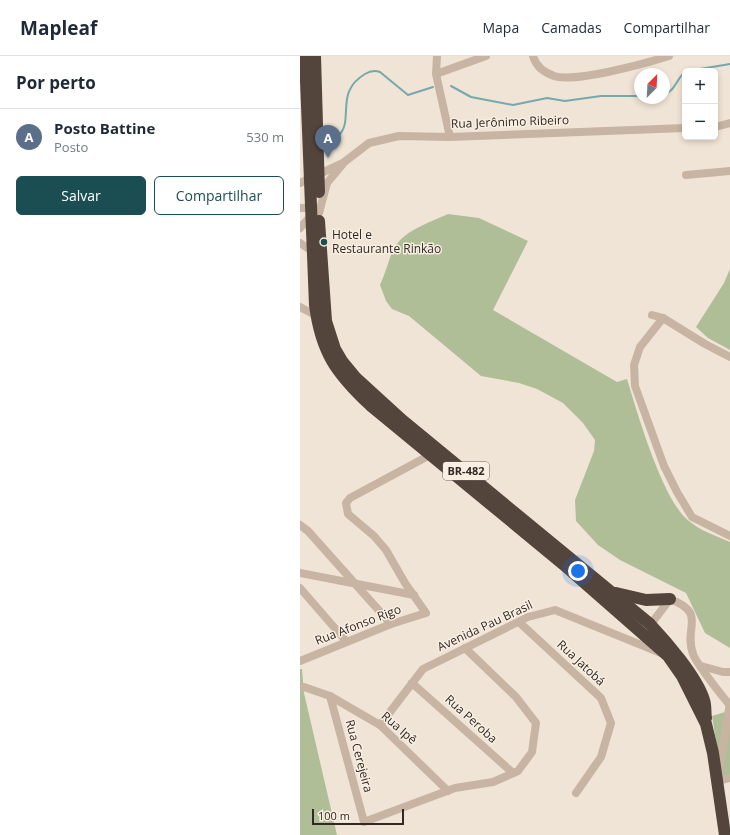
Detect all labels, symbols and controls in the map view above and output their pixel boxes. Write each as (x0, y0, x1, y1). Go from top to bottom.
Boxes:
text: Mapleaf (20, 15, 97, 41)
text: Mapa (483, 18, 519, 37)
text: Camadas (541, 18, 602, 37)
text: Compartilhar (624, 18, 710, 37)
north arrow (634, 68, 670, 104)
map controls (682, 68, 718, 140)
button: + (682, 68, 718, 104)
text: Por perto (16, 71, 96, 94)
button: − (682, 104, 718, 140)
street label: Rua Jerônimo Ribeiro (451, 111, 569, 132)
text: Posto Battine (54, 118, 155, 138)
pin: A (315, 125, 341, 158)
text: A (25, 128, 33, 146)
text: 530 m (246, 128, 284, 146)
text: Posto (54, 138, 88, 156)
button: Salvar (16, 176, 146, 215)
button: Compartilhar (154, 176, 284, 215)
place label: Hotel e Restaurante Rinkão (332, 226, 441, 257)
marker: Hotel e Restaurante Rinkão (319, 237, 329, 247)
road number: BR-482 (443, 462, 489, 480)
your location (568, 561, 588, 581)
street label: Avenida Pau Brasil (434, 596, 535, 655)
street label: Rua Afonso Rigo (312, 600, 403, 649)
street label: Rua Jatobá (554, 636, 609, 689)
street label: Rua Peroba (442, 691, 501, 747)
street label: Rua Ipê (378, 707, 421, 748)
street label: Rua Cerejeira (342, 718, 377, 794)
scale bar (312, 807, 404, 826)
text: 100 m (318, 808, 350, 823)

